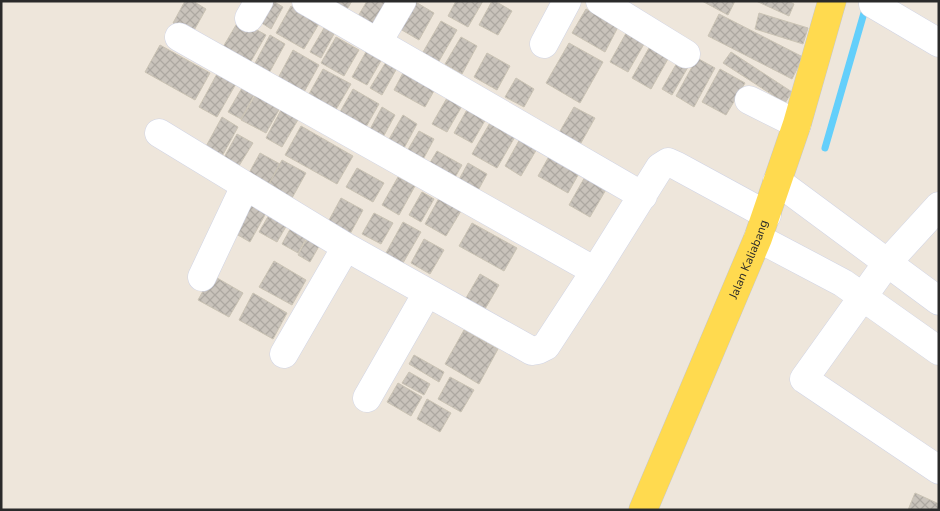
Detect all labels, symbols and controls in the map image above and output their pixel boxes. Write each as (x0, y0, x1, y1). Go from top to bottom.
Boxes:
street label: Jalan Kaliabang (725, 218, 772, 302)

